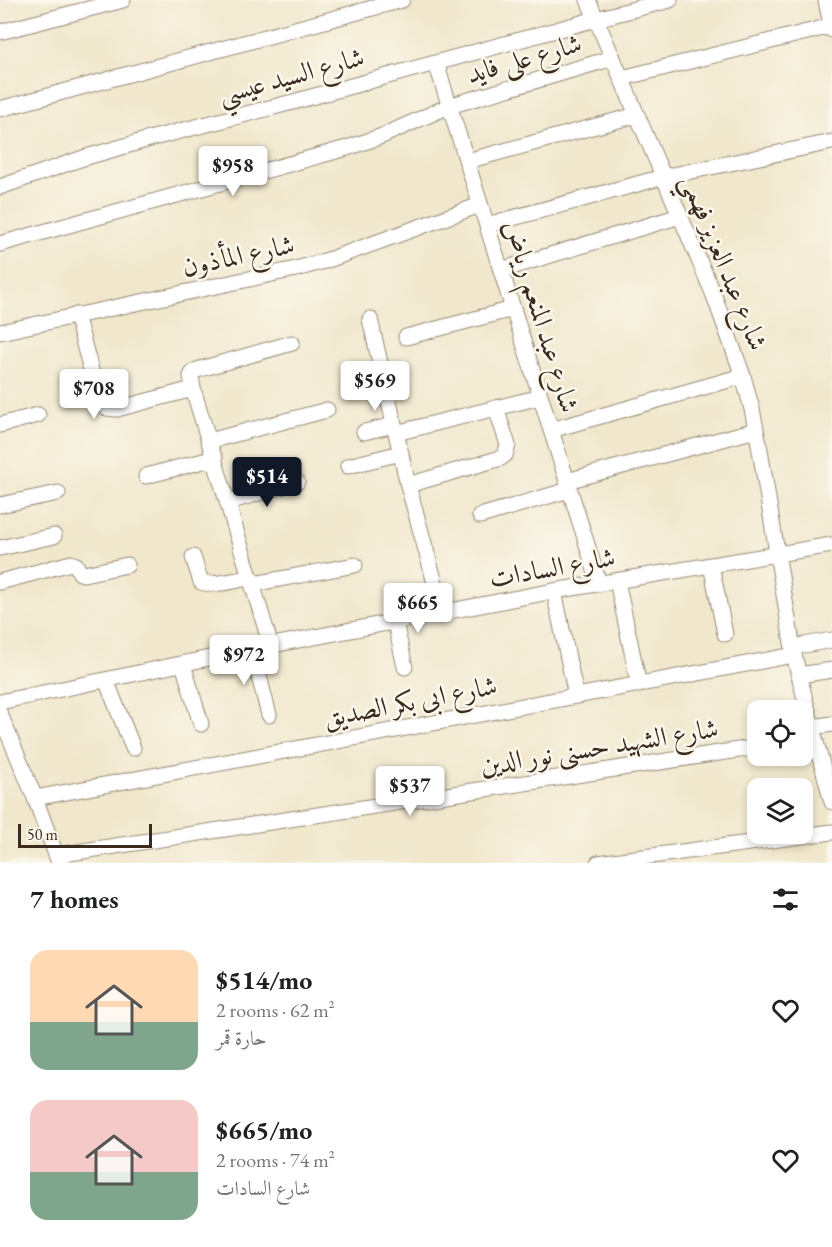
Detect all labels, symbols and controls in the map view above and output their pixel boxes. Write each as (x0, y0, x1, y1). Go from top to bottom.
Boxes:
street label: شارع على فايد (463, 25, 587, 96)
street label: شارع السيد عيسي (214, 39, 370, 119)
pin: $958 (197, 146, 269, 197)
text: $958 (213, 152, 253, 178)
street label: شارع عبد العزيز فهمي (666, 169, 776, 358)
street label: شارع عبد المنعم رياض (488, 216, 588, 419)
street label: شارع المأذون (178, 225, 298, 289)
pin: $569 (339, 361, 411, 412)
text: $569 (355, 367, 395, 393)
pin: $708 (58, 369, 130, 420)
text: $708 (74, 375, 114, 401)
pin: $514 (231, 457, 303, 508)
text: $514 (247, 463, 287, 489)
street label: شارع السادات (486, 539, 619, 600)
pin: $665 (382, 583, 454, 634)
text: $665 (398, 589, 438, 615)
pin: $972 (208, 635, 280, 686)
text: $972 (224, 641, 264, 667)
street label: شارع ابى بكر الصديق (320, 667, 501, 740)
map controls (747, 700, 813, 844)
button: locate (747, 700, 813, 766)
street label: شارع الشهيد حسنى نور الدين (477, 710, 721, 787)
pin: $537 (374, 766, 446, 817)
text: $537 (390, 772, 430, 798)
button: layers (747, 778, 813, 844)
scale bar (18, 821, 152, 848)
text: 50 m (27, 824, 58, 845)
text: 7 homes (30, 882, 119, 916)
icon: filters (769, 883, 802, 916)
text: $514/mo (216, 963, 312, 997)
icon: home (78, 974, 150, 1046)
icon: heart (769, 994, 802, 1027)
text: 2 rooms · 62 m² (216, 997, 335, 1023)
text: حارة قمر (216, 1025, 267, 1051)
text: $665/mo (216, 1113, 312, 1147)
icon: home (78, 1124, 150, 1196)
icon: heart (769, 1144, 802, 1177)
text: 2 rooms · 74 m² (216, 1147, 335, 1173)
text: شارع السادات (216, 1175, 310, 1201)

